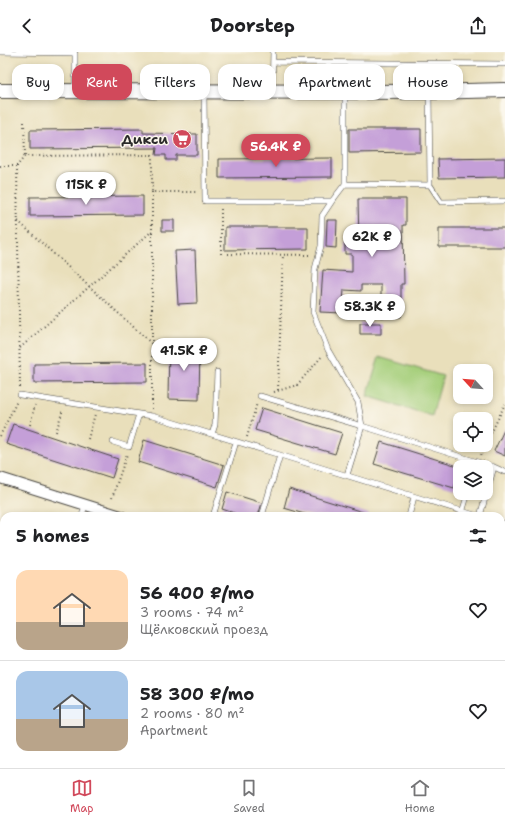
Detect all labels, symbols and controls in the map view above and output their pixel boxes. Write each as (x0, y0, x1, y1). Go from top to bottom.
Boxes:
text: Doorstep (210, 14, 295, 38)
icon: back (16, 15, 38, 37)
icon: share (467, 15, 489, 37)
chip: Buy (12, 64, 64, 100)
chip: Rent (72, 64, 132, 100)
chip: Filters (140, 64, 210, 100)
chip: New (218, 64, 276, 100)
chip: Apartment (284, 64, 385, 100)
chip: House (393, 64, 463, 100)
supermarket icon: Дикси (171, 128, 193, 150)
place label: Дикси (122, 130, 168, 148)
pin: 56.4K ₽ (239, 134, 313, 168)
text: 56.4K ₽ (250, 138, 302, 155)
pin: 115K ₽ (53, 172, 119, 206)
text: 115K ₽ (65, 176, 107, 193)
pin: 62K ₽ (344, 224, 400, 258)
text: 62K ₽ (352, 228, 392, 245)
pin: 58.3K ₽ (333, 294, 407, 328)
text: 58.3K ₽ (344, 298, 396, 315)
pin: 41.5K ₽ (147, 338, 221, 372)
text: 41.5K ₽ (160, 342, 208, 359)
north arrow (453, 364, 493, 404)
map controls (453, 364, 493, 500)
button: locate (453, 412, 493, 452)
button: layers (453, 460, 493, 500)
text: 5 homes (16, 525, 89, 547)
icon: filters (467, 525, 489, 547)
text: 56 400 ₽/mo (140, 582, 254, 604)
icon: home (48, 586, 96, 634)
icon: heart (467, 599, 489, 621)
text: 3 rooms · 74 m² (140, 604, 244, 621)
text: Щёлковский проезд (140, 621, 268, 638)
text: 58 300 ₽/mo (140, 683, 254, 705)
icon: home (48, 687, 96, 735)
icon: heart (467, 700, 489, 722)
text: 2 rooms · 80 m² (140, 705, 244, 722)
text: Apartment (140, 722, 208, 739)
tab: Map (70, 777, 94, 816)
tab: Saved (234, 777, 265, 816)
tab: Home (405, 777, 435, 816)

